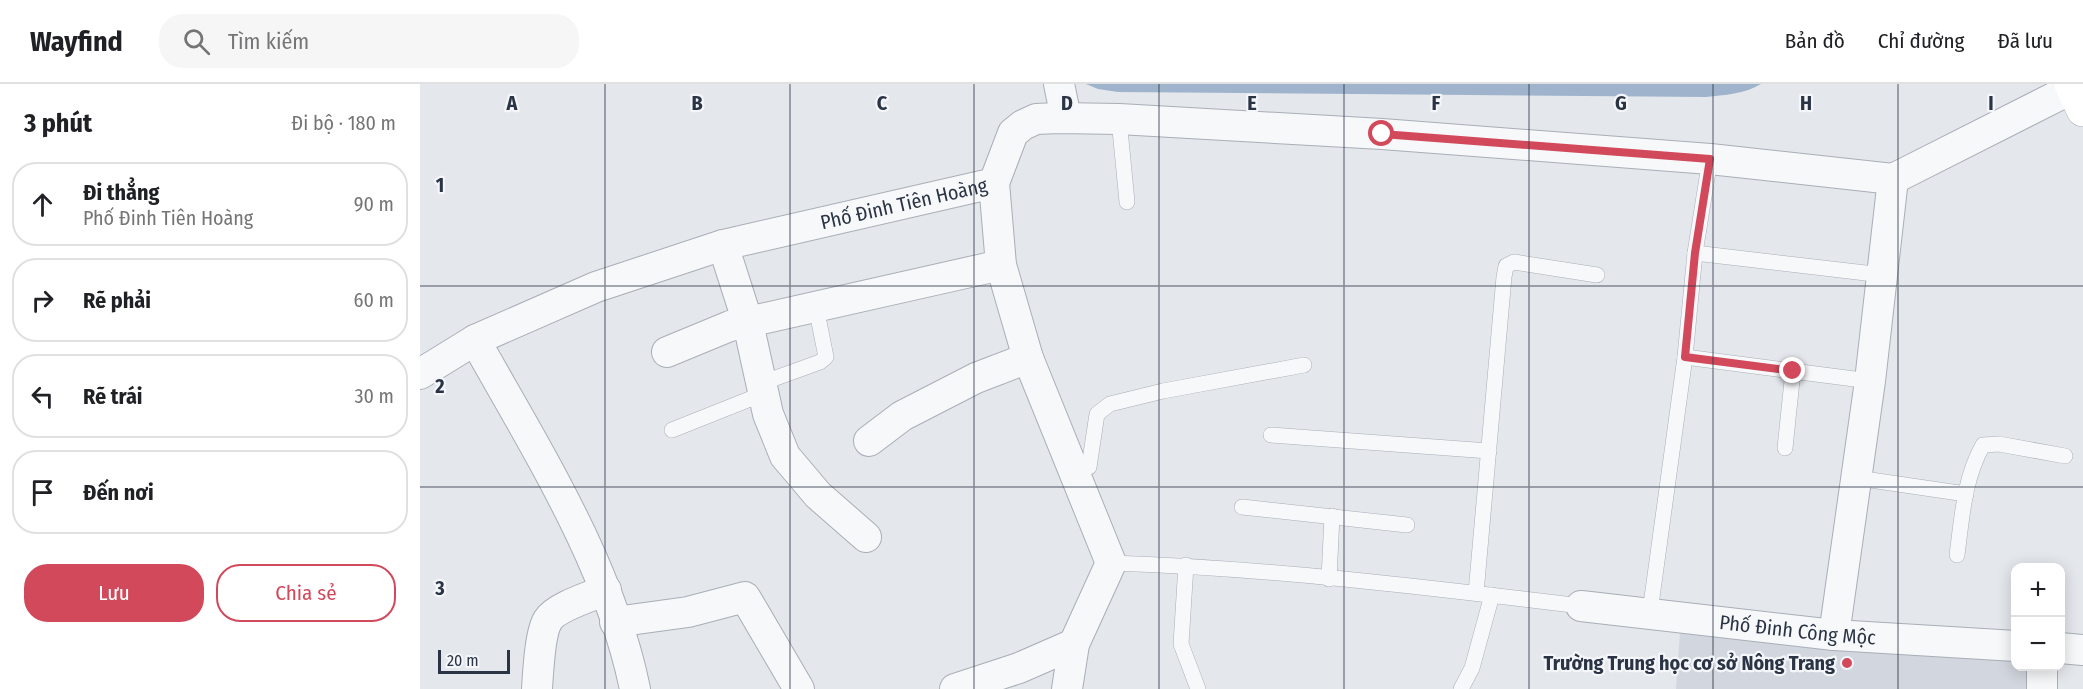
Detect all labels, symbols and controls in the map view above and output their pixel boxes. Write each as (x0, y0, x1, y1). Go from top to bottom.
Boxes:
search box (159, 14, 579, 68)
text: Wayfind (30, 25, 123, 58)
icon: search (180, 25, 213, 58)
text: Tìm kiếm (228, 28, 309, 55)
text: Bản đồ (1785, 28, 1845, 54)
text: Chỉ đường (1878, 28, 1964, 54)
text: Đã lưu (1997, 28, 2053, 54)
text: A (506, 91, 519, 115)
text: B (691, 91, 703, 115)
text: C (877, 91, 888, 115)
text: D (1061, 91, 1073, 115)
text: E (1247, 91, 1257, 115)
text: F (1432, 91, 1441, 115)
text: G (1615, 91, 1627, 115)
text: H (1800, 91, 1812, 115)
text: I (1988, 91, 1994, 115)
text: 3 phút (24, 108, 92, 139)
text: Đi bộ · 180 m (291, 111, 396, 135)
route start (1368, 120, 1394, 146)
text: 1 (436, 173, 444, 197)
street label: Phố Đinh Tiên Hoàng (818, 173, 990, 234)
text: Đi thẳng (83, 179, 159, 206)
icon: ahead (26, 188, 59, 221)
text: 90 m (354, 192, 394, 216)
text: Phố Đinh Tiên Hoàng (83, 206, 253, 230)
icon: right (26, 284, 59, 317)
text: Rẽ phải (83, 287, 151, 314)
text: 60 m (354, 288, 394, 312)
route end (1779, 357, 1805, 383)
text: 2 (434, 374, 445, 398)
icon: left (26, 380, 59, 413)
text: Rẽ trái (83, 383, 143, 410)
text: 30 m (354, 384, 394, 408)
icon: arrive (26, 476, 59, 509)
text: Đến nơi (83, 479, 154, 506)
map controls (2011, 563, 2065, 671)
button: + (2011, 563, 2065, 617)
button: Lưu (24, 564, 204, 622)
button: Chia sẻ (216, 564, 396, 622)
text: 3 (434, 576, 445, 600)
street label: Phố Đinh Công Mộc (1718, 610, 1877, 650)
button: − (2011, 617, 2065, 671)
scale bar (438, 647, 510, 674)
text: 20 m (447, 651, 478, 670)
place label: Trường Trung học cơ sở Nông Trang (1544, 651, 1835, 675)
marker: Trường Trung học cơ sở Nông Trang (1840, 656, 1854, 670)

